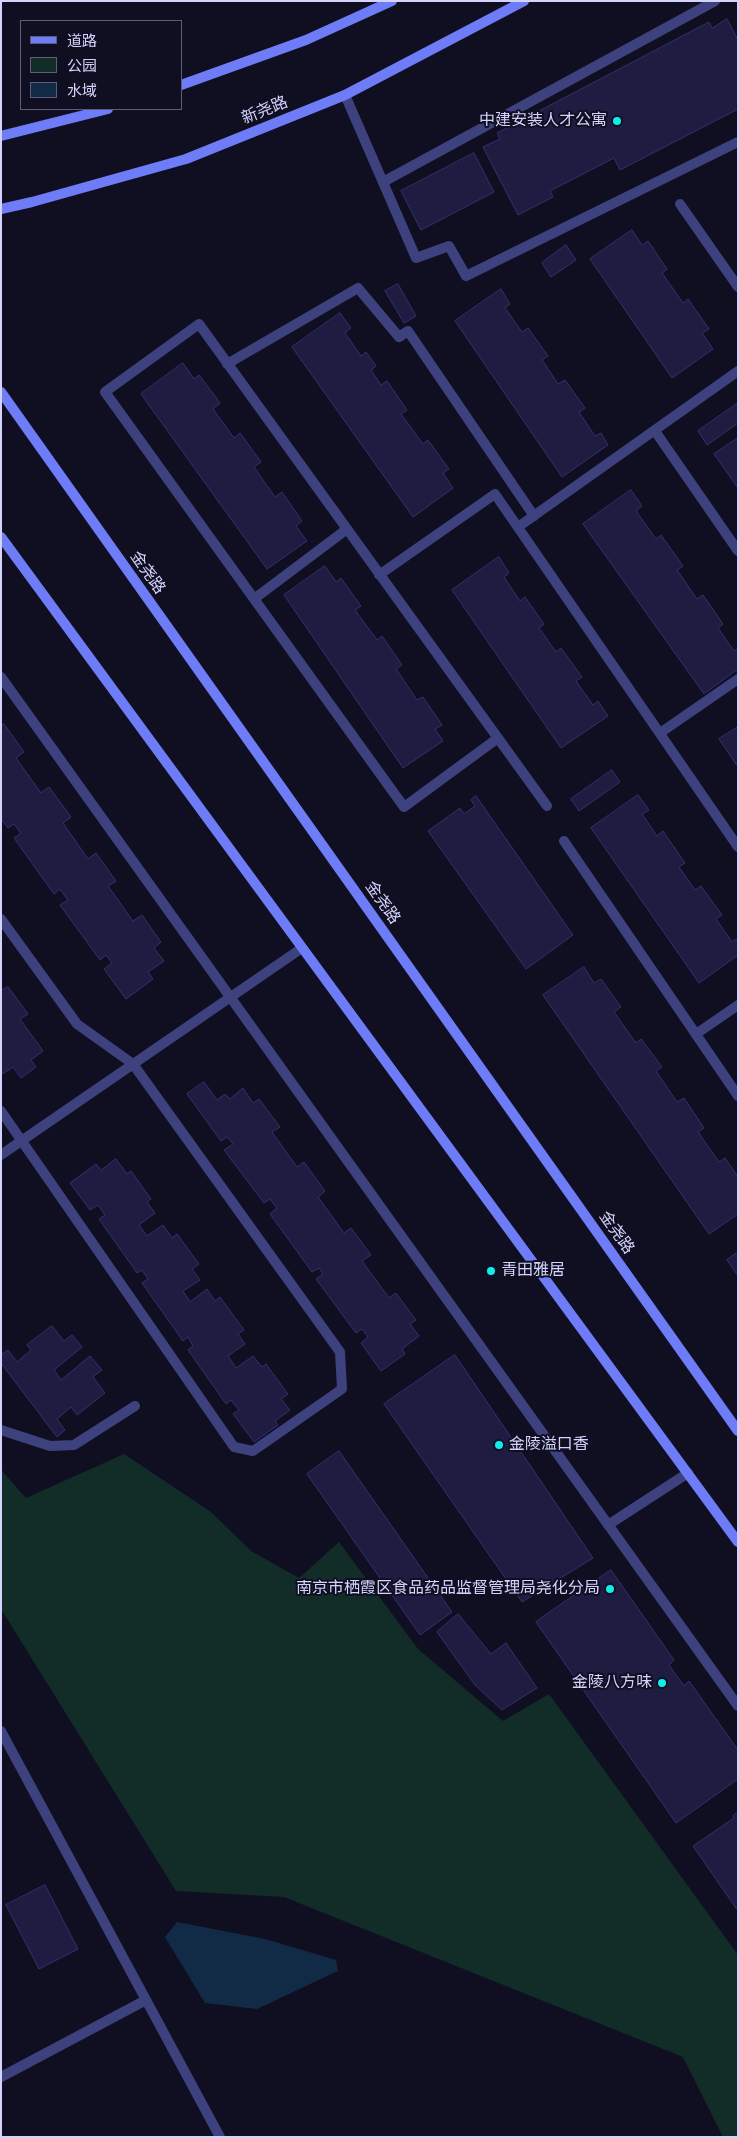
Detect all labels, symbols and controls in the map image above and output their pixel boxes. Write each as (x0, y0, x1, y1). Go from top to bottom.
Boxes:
legend (20, 20, 182, 110)
text: 道路 (67, 32, 97, 50)
text: 公园 (67, 57, 97, 75)
text: 水域 (67, 82, 97, 100)
street label: 新尧路 (239, 93, 291, 129)
place label: 中建安装人才公寓 (479, 111, 607, 131)
marker: 中建安装人才公寓 (611, 115, 623, 127)
street label: 金尧路 (125, 548, 169, 598)
street label: 金尧路 (360, 878, 404, 928)
street label: 金尧路 (594, 1208, 638, 1258)
place label: 青田雅居 (501, 1261, 565, 1281)
marker: 青田雅居 (485, 1265, 497, 1277)
place label: 金陵溢口香 (509, 1435, 589, 1455)
marker: 金陵溢口香 (493, 1439, 505, 1451)
place label: 南京市栖霞区食品药品监督管理局尧化分局 (296, 1579, 600, 1599)
marker: 南京市栖霞区食品药品监督管理局尧化分局 (604, 1583, 616, 1595)
place label: 金陵八方味 (572, 1673, 652, 1693)
marker: 金陵八方味 (656, 1677, 668, 1689)

